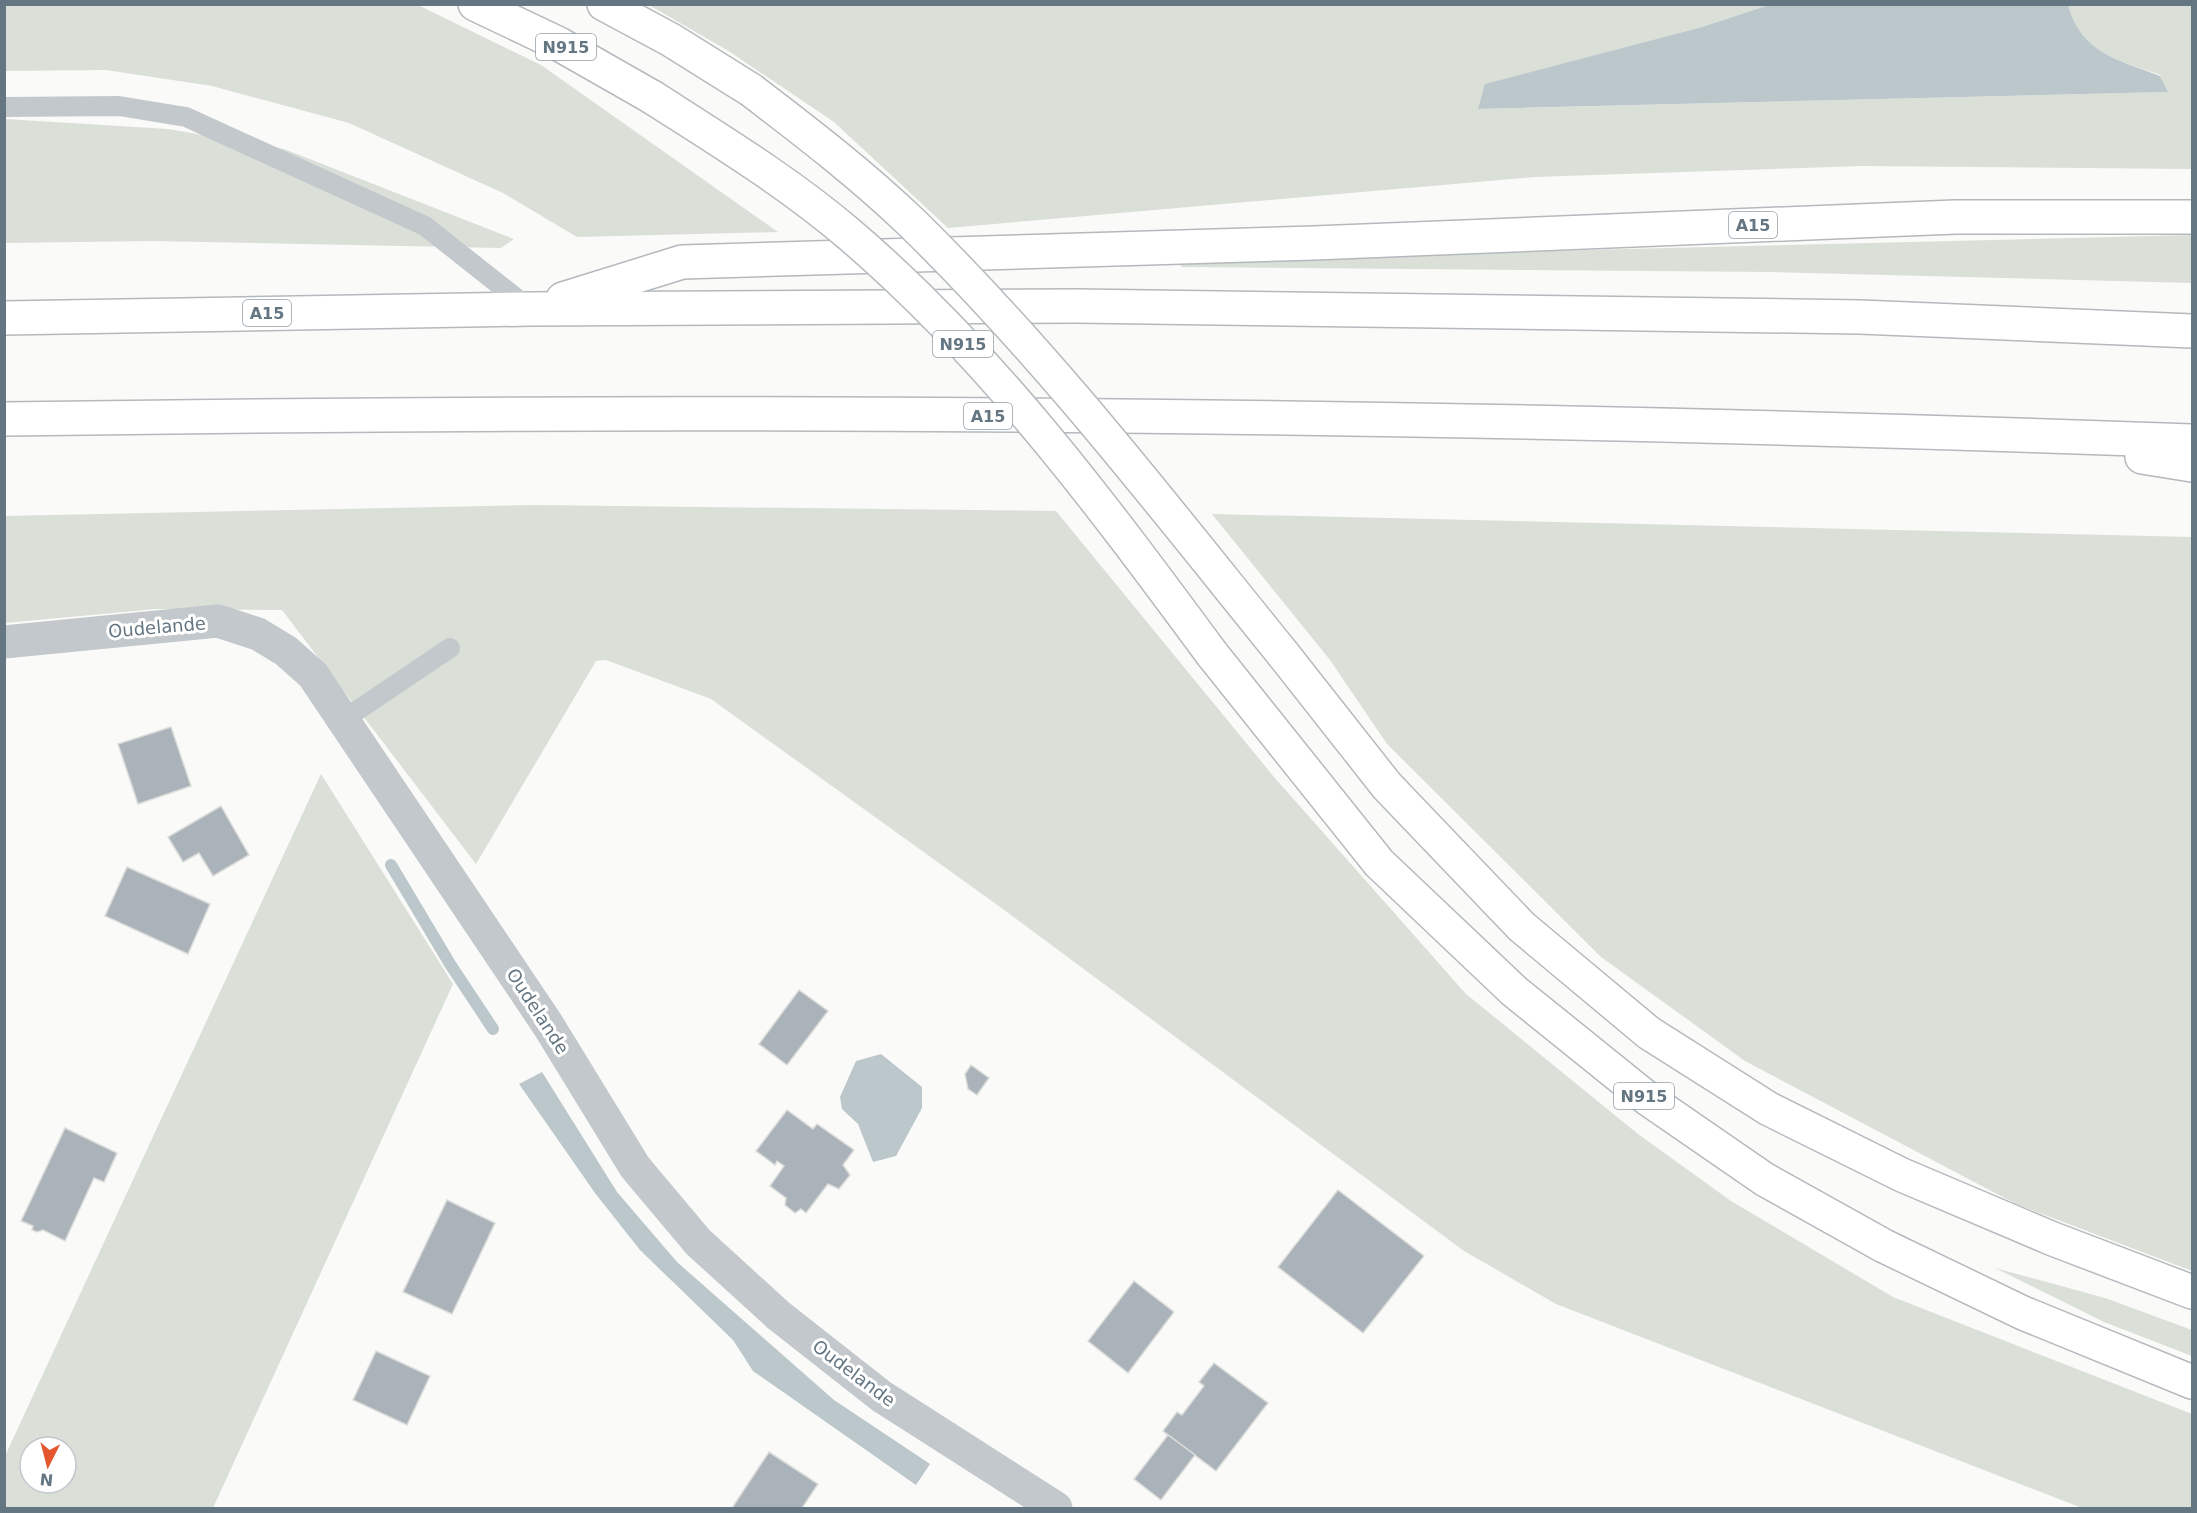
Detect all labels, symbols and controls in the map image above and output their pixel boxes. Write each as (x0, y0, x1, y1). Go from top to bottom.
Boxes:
road number: N915 (536, 34, 596, 60)
road number: A15 (1729, 212, 1777, 238)
road number: A15 (243, 300, 291, 326)
road number: N915 (933, 331, 993, 357)
road number: A15 (964, 403, 1012, 429)
street label: Oudelande (107, 612, 207, 642)
street label: Oudelande (503, 964, 573, 1058)
road number: N915 (1614, 1083, 1674, 1109)
street label: Oudelande (809, 1335, 899, 1411)
north arrow (18, 1435, 78, 1495)
text: N (39, 1469, 54, 1490)

